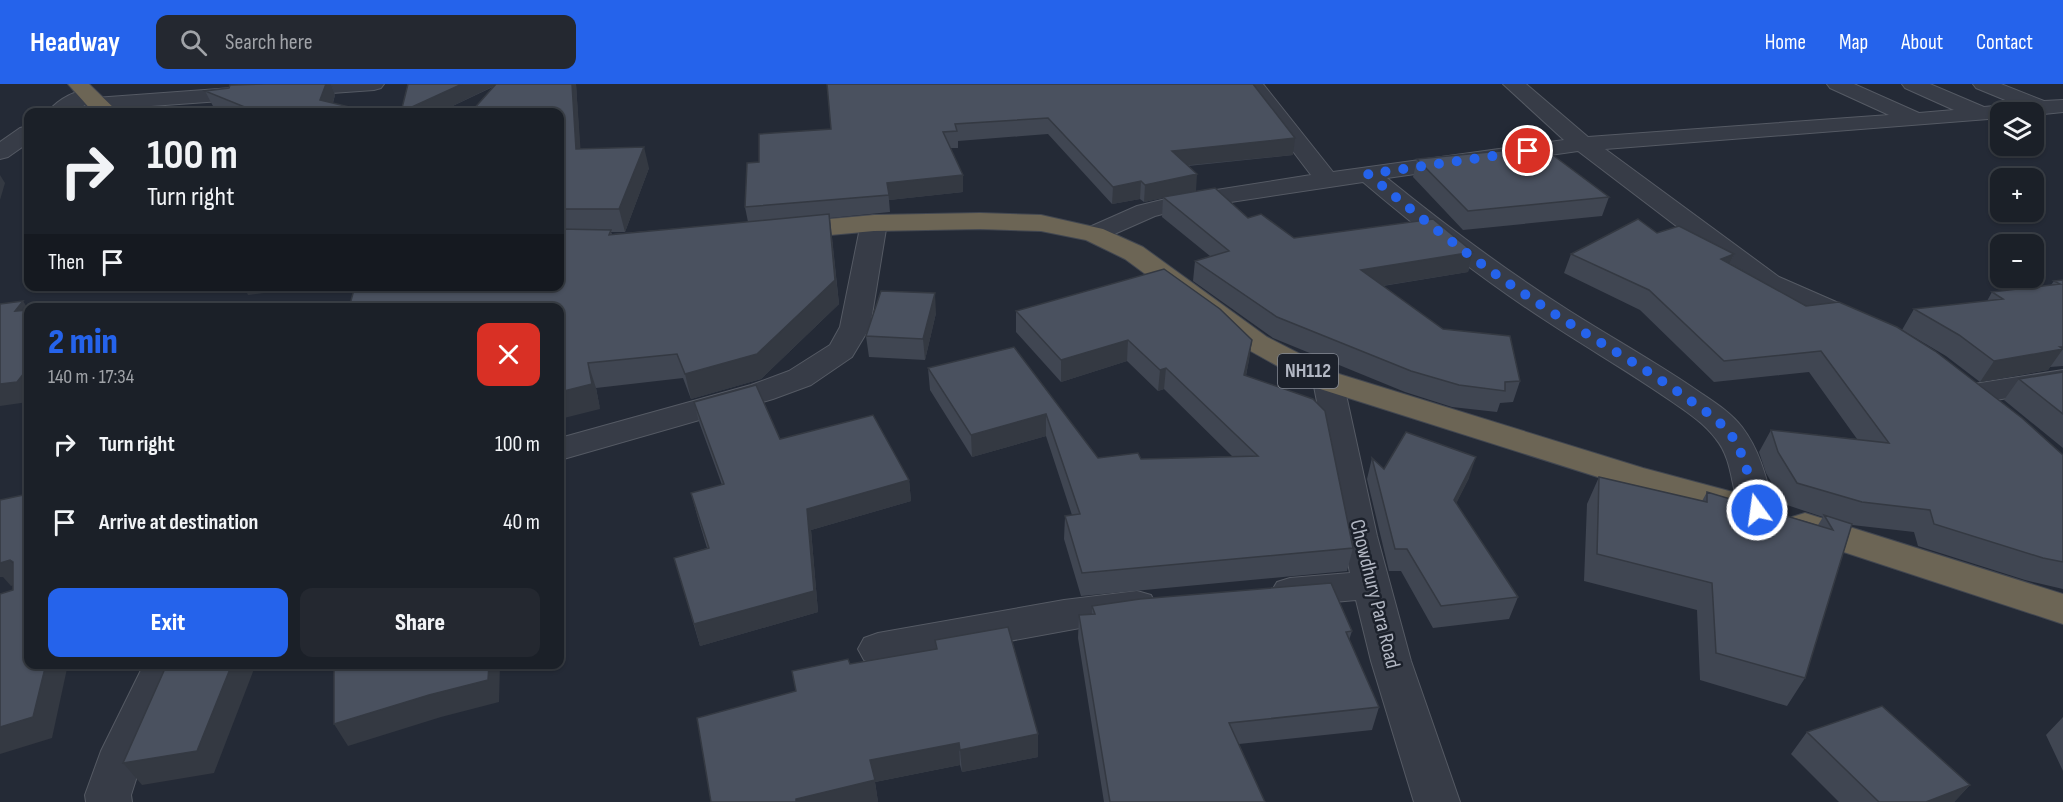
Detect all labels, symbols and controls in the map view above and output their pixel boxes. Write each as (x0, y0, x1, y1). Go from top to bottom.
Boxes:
search box (156, 15, 576, 69)
text: Headway (30, 26, 120, 59)
icon: search (177, 26, 210, 59)
text: Search here (225, 29, 312, 56)
text: Home (1765, 30, 1806, 55)
text: Map (1839, 30, 1868, 55)
text: About (1901, 30, 1943, 55)
text: Contact (1976, 30, 2033, 55)
map controls (1990, 102, 2044, 288)
button: layers (1990, 102, 2044, 156)
pin (1502, 125, 1553, 176)
text: 100 m (147, 130, 238, 181)
icon: right (48, 132, 126, 210)
icon: arrive (1511, 134, 1544, 167)
button: + (1990, 168, 2044, 222)
text: Turn right (147, 181, 234, 213)
button: − (1990, 234, 2044, 288)
icon: arrive (96, 246, 129, 279)
text: Then (48, 249, 84, 276)
text: 2 min (48, 321, 118, 364)
button: close (477, 323, 540, 386)
road number: NH112 (1278, 354, 1338, 388)
text: 140 m · 17:34 (48, 365, 134, 389)
icon: right (48, 428, 81, 461)
text: Turn right (99, 431, 175, 458)
text: 100 m (495, 431, 540, 458)
position arrow (1725, 478, 1789, 542)
icon: arrive (48, 506, 81, 539)
text: Arrive at destination (99, 509, 258, 536)
text: 40 m (503, 509, 540, 536)
street label: Chowdhury Para Road (1344, 517, 1406, 671)
button: Exit (48, 588, 288, 657)
button: Share (300, 588, 540, 657)

